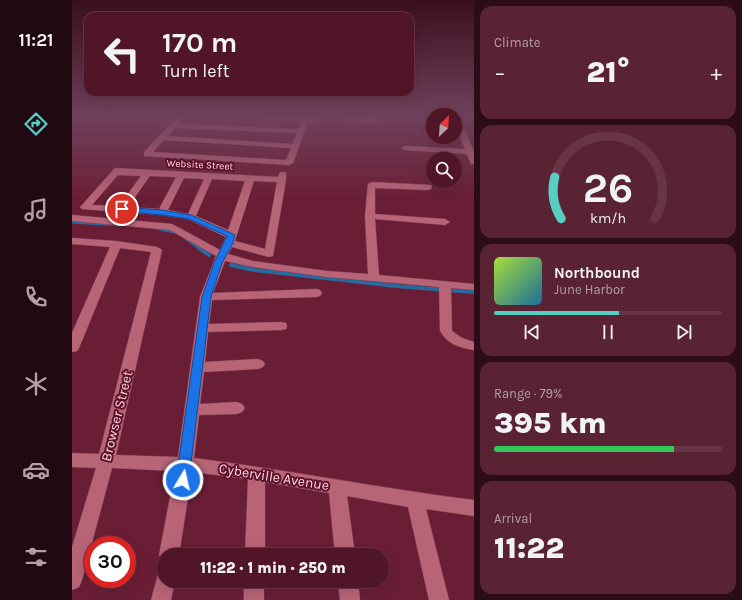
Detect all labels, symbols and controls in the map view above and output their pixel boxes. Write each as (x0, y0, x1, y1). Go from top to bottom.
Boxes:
text: 170 m (162, 26, 237, 59)
icon: left (96, 28, 148, 80)
text: 11:21 (19, 29, 54, 51)
text: Climate (494, 35, 540, 50)
text: 21° (586, 54, 630, 90)
text: Turn left (162, 60, 230, 82)
text: − (494, 60, 506, 86)
text: + (710, 60, 722, 86)
north arrow (426, 108, 462, 144)
map controls (426, 108, 462, 188)
icon: directions (22, 110, 50, 138)
button: search (426, 152, 462, 188)
street label: Website Street (166, 157, 234, 173)
text: 26 (583, 164, 633, 212)
pin (105, 192, 139, 226)
icon: music (22, 196, 50, 224)
icon: arrive (111, 198, 133, 220)
text: km/h (590, 210, 626, 227)
text: Northbound (554, 264, 640, 282)
text: June Harbor (554, 282, 625, 297)
icon: phone (22, 283, 50, 311)
icon: previous (521, 321, 543, 343)
icon: pause (597, 321, 619, 343)
icon: next (673, 321, 695, 343)
street label: Browser Street (98, 369, 136, 463)
icon: climate (22, 370, 50, 398)
text: Range · 79% (494, 386, 563, 401)
text: 395 km (494, 405, 607, 441)
icon: car (22, 456, 50, 484)
position arrow (162, 459, 204, 501)
street label: Cyberville Avenue (218, 460, 330, 494)
text: Arrival (494, 511, 532, 526)
text: 11:22 (494, 530, 564, 566)
speed limit sign: 30 (84, 536, 136, 588)
icon: filters (22, 543, 50, 571)
text: 11:22 · 1 min · 250 m (200, 559, 346, 577)

